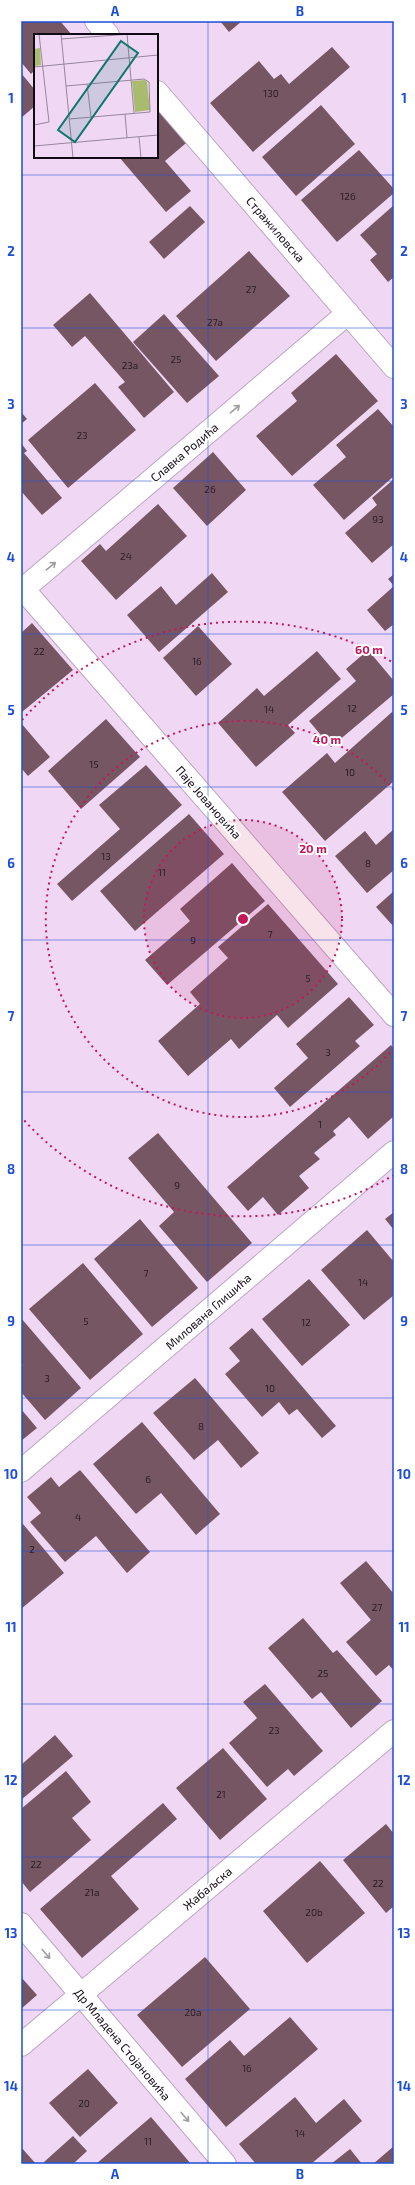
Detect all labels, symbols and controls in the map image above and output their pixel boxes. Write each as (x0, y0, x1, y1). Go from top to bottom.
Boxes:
text: A (111, 3, 120, 19)
text: B (296, 3, 304, 19)
inset map (34, 34, 158, 158)
house number: 130 (263, 87, 279, 99)
text: 1 (8, 90, 14, 106)
text: 1 (401, 90, 407, 106)
house number: 126 (340, 190, 356, 202)
street label: Стражиловска (244, 193, 308, 265)
text: 2 (7, 243, 15, 259)
text: 2 (400, 243, 408, 259)
house number: 27 (246, 283, 256, 295)
house number: 27a (207, 316, 223, 328)
house number: 25 (171, 353, 181, 365)
house number: 23a (122, 359, 138, 371)
text: 3 (7, 396, 15, 412)
text: 3 (400, 396, 408, 412)
one-way arrow (230, 405, 240, 414)
street label: Славка Родића (147, 420, 221, 484)
house number: 23 (76, 429, 88, 441)
house number: 26 (204, 483, 216, 495)
house number: 93 (372, 513, 384, 525)
text: 4 (7, 549, 15, 565)
text: 4 (400, 549, 408, 565)
house number: 24 (120, 550, 132, 562)
one-way arrow (45, 561, 56, 570)
text: 60 m (355, 642, 383, 656)
house number: 22 (33, 645, 45, 657)
house number: 16 (192, 655, 202, 667)
text: 5 (7, 702, 15, 718)
house number: 12 (347, 702, 357, 714)
text: 5 (400, 702, 408, 718)
house number: 14 (264, 703, 274, 715)
text: 40 m (313, 732, 341, 746)
house number: 15 (89, 758, 99, 770)
street label: Паје Јовановића (173, 763, 245, 842)
house number: 10 (345, 766, 355, 778)
text: 20 m (299, 841, 327, 855)
house number: 13 (101, 850, 111, 862)
text: 6 (7, 855, 15, 871)
text: 6 (400, 855, 408, 871)
house number: 8 (365, 857, 371, 869)
house number: 11 (158, 866, 166, 878)
centre of rings (236, 912, 250, 926)
house number: 7 (267, 928, 273, 940)
house number: 9 (190, 934, 196, 946)
house number: 5 (305, 972, 311, 984)
text: 7 (8, 1008, 15, 1024)
text: 7 (401, 1008, 408, 1024)
house number: 3 (325, 1046, 331, 1058)
house number: 1 (318, 1118, 322, 1130)
text: 8 (7, 1161, 15, 1177)
text: 8 (400, 1161, 408, 1177)
house number: 9 (174, 1179, 180, 1191)
house number: 7 (143, 1267, 149, 1279)
street label: Милована Глишића (162, 1270, 254, 1352)
house number: 14 (358, 1276, 368, 1288)
text: 9 (7, 1313, 15, 1329)
text: 9 (400, 1313, 408, 1329)
house number: 5 (83, 1315, 89, 1327)
house number: 12 (301, 1316, 311, 1328)
house number: 3 (44, 1372, 50, 1384)
house number: 10 (265, 1382, 275, 1394)
house number: 8 (198, 1420, 204, 1432)
text: 10 (4, 1466, 18, 1482)
text: 10 (397, 1466, 411, 1482)
house number: 6 (145, 1473, 151, 1485)
house number: 4 (75, 1511, 81, 1523)
house number: 2 (29, 1543, 35, 1555)
house number: 27 (372, 1601, 382, 1613)
text: 11 (5, 1619, 17, 1635)
text: 11 (398, 1619, 410, 1635)
house number: 25 (318, 1667, 328, 1679)
house number: 23 (268, 1724, 280, 1736)
text: 12 (4, 1772, 18, 1788)
text: 12 (397, 1772, 411, 1788)
house number: 21 (216, 1788, 226, 1800)
house number: 22 (30, 1858, 42, 1870)
street label: Жабаљска (180, 1863, 234, 1913)
house number: 22 (372, 1877, 384, 1889)
house number: 21a (84, 1886, 100, 1898)
house number: 20b (305, 1906, 323, 1918)
text: 13 (5, 1925, 18, 1941)
text: 13 (398, 1925, 411, 1941)
one-way arrow (42, 1948, 51, 1959)
street label: Др Младена Стојановића (71, 1985, 174, 2104)
house number: 20a (184, 2006, 202, 2018)
house number: 16 (242, 2062, 252, 2074)
text: 14 (4, 2078, 18, 2094)
text: 14 (397, 2078, 411, 2094)
house number: 20 (78, 2097, 90, 2109)
one-way arrow (180, 2111, 189, 2122)
house number: 14 (295, 2127, 305, 2139)
house number: 11 (144, 2135, 152, 2147)
text: A (111, 2166, 120, 2182)
text: B (296, 2166, 304, 2182)

